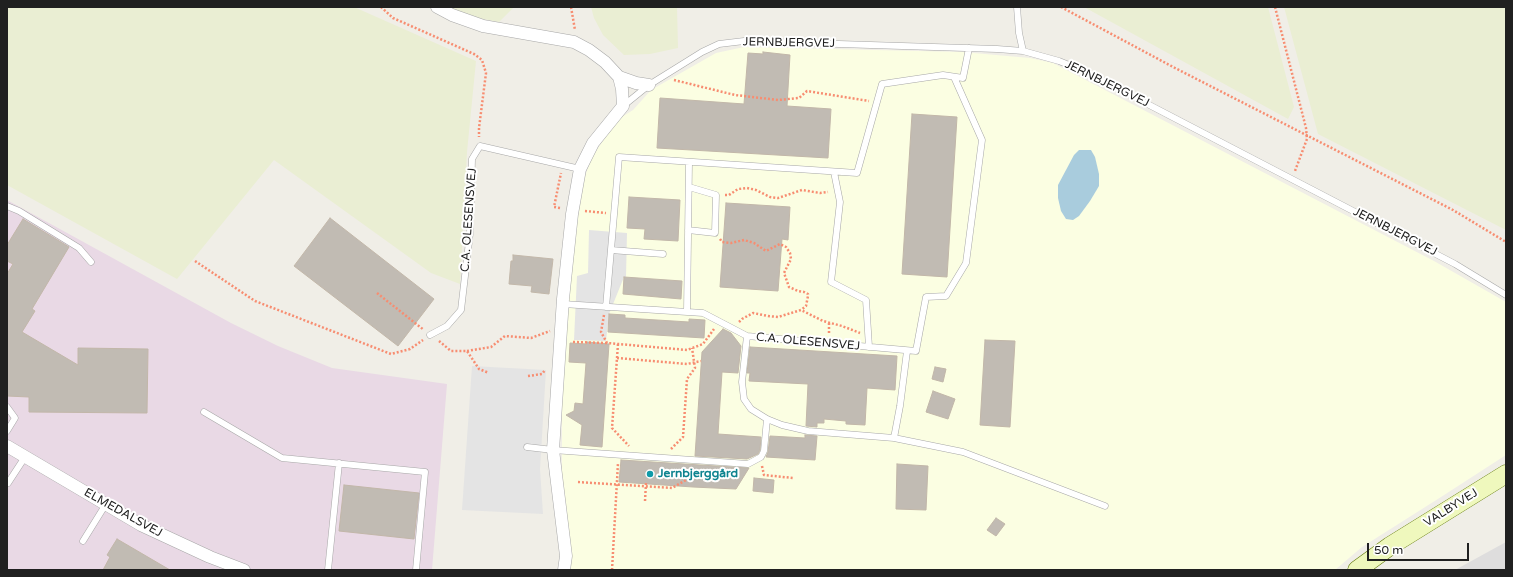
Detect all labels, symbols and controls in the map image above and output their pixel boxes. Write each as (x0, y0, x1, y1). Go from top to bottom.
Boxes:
street label: JERNBJERGVEJ (743, 35, 835, 51)
street label: JERNBJERGVEJ (1062, 57, 1152, 111)
street label: C.A. OLESENSVEJ (458, 167, 480, 273)
street label: JERNBJERGVEJ (1351, 205, 1439, 259)
street label: C.A. OLESENSVEJ (755, 330, 861, 354)
place label: Jernbjerggård (658, 467, 738, 481)
marker: Jernbjerggård (645, 469, 655, 479)
street label: ELMEDALSVEJ (81, 486, 165, 540)
street label: VALBYVEJ (1421, 486, 1481, 530)
scale bar (1369, 535, 1471, 561)
text: 50 m (1374, 543, 1403, 557)

